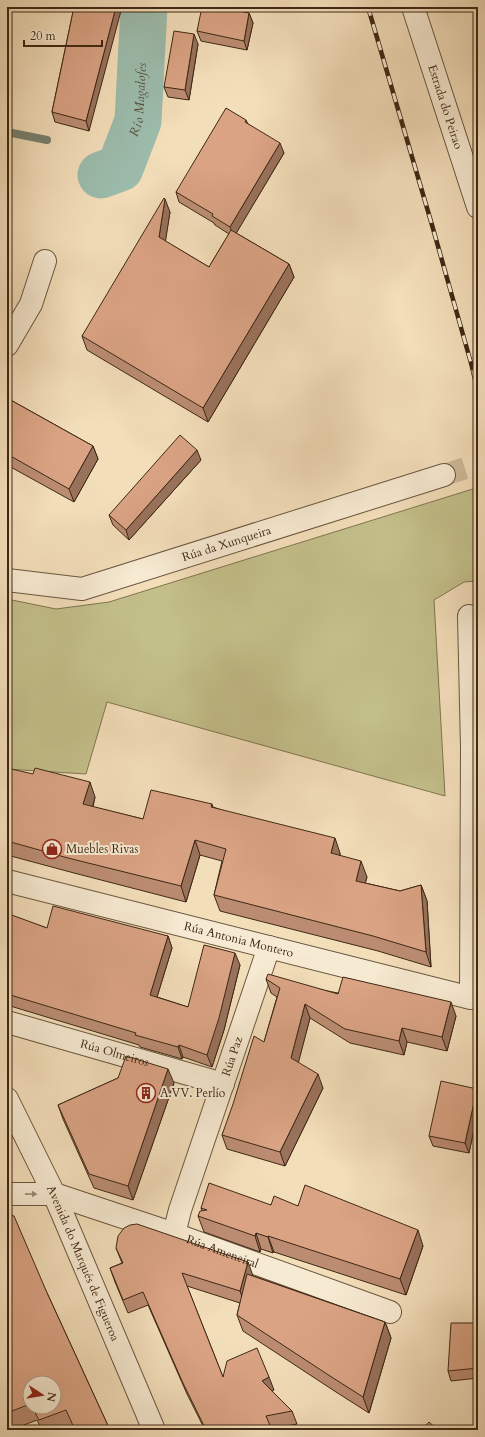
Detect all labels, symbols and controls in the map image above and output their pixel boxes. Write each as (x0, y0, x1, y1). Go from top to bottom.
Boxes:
scale bar (24, 22, 102, 48)
text: 20 m (30, 28, 57, 44)
water label: Río Magalofes (125, 62, 151, 139)
street label: Estrada do Peirao (424, 63, 467, 152)
street label: Rúa da Xunqueira (180, 522, 274, 565)
shop icon: Muebles Rivas (41, 838, 63, 860)
place label: Muebles Rivas (66, 841, 138, 857)
street label: Rúa Antonia Montero (182, 918, 296, 961)
street label: Rúa Paz (218, 1034, 246, 1078)
street label: Rúa Olmeiros (78, 1035, 151, 1070)
building icon: A.VV. Perlío (135, 1082, 157, 1104)
place label: A.VV. Perlío (160, 1085, 226, 1101)
street label: Avenida do Marqués de Figueroa (43, 1182, 124, 1344)
one-way arrow (25, 1191, 38, 1197)
street label: Rúa Ameneiral (184, 1231, 261, 1272)
north arrow (22, 1375, 62, 1415)
text: N (43, 1391, 60, 1404)

